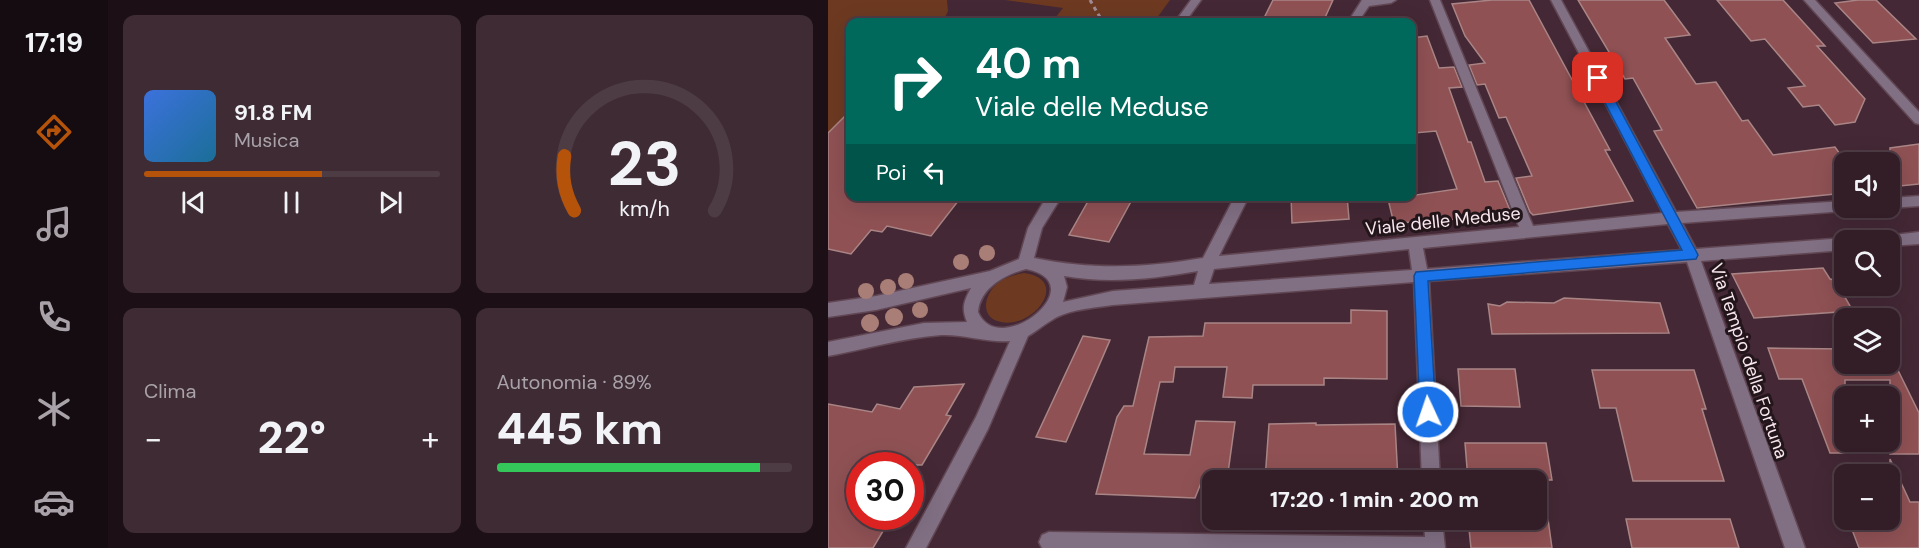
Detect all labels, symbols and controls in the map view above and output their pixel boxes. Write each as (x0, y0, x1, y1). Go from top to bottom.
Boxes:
text: 17:19 (25, 25, 83, 60)
text: 40 m (975, 36, 1081, 91)
icon: right (876, 42, 954, 120)
pin (1572, 52, 1623, 103)
icon: arrive (1581, 61, 1614, 94)
text: Viale delle Meduse (975, 89, 1209, 124)
text: 91.8 FM (234, 98, 312, 127)
icon: directions (33, 111, 75, 153)
text: 23 (607, 123, 681, 204)
text: Musica (234, 127, 299, 153)
map controls (1834, 152, 1900, 530)
button: sound (1834, 152, 1900, 218)
icon: left (918, 156, 951, 189)
text: Poi (876, 158, 906, 187)
icon: previous (177, 186, 210, 219)
icon: pause (275, 186, 308, 219)
icon: next (374, 186, 407, 219)
text: km/h (619, 196, 670, 224)
street label: Viale delle Meduse (1364, 201, 1522, 241)
icon: music (33, 203, 75, 245)
button: search (1834, 230, 1900, 296)
street label: Via Tempio della Fortuna (1704, 260, 1794, 462)
icon: phone (33, 296, 75, 338)
button: layers (1834, 308, 1900, 374)
text: Autonomia · 89% (497, 369, 652, 395)
text: Clima (144, 378, 196, 404)
position arrow (1396, 380, 1460, 444)
button: + (1834, 386, 1900, 452)
icon: climate (33, 388, 75, 430)
text: 445 km (497, 399, 663, 458)
text: 22° (258, 408, 326, 467)
text: − (144, 417, 162, 460)
text: + (421, 417, 439, 460)
speed limit sign: 30 (846, 452, 924, 530)
button: − (1834, 464, 1900, 530)
icon: car (33, 481, 75, 523)
text: 17:20 · 1 min · 200 m (1270, 485, 1479, 514)

